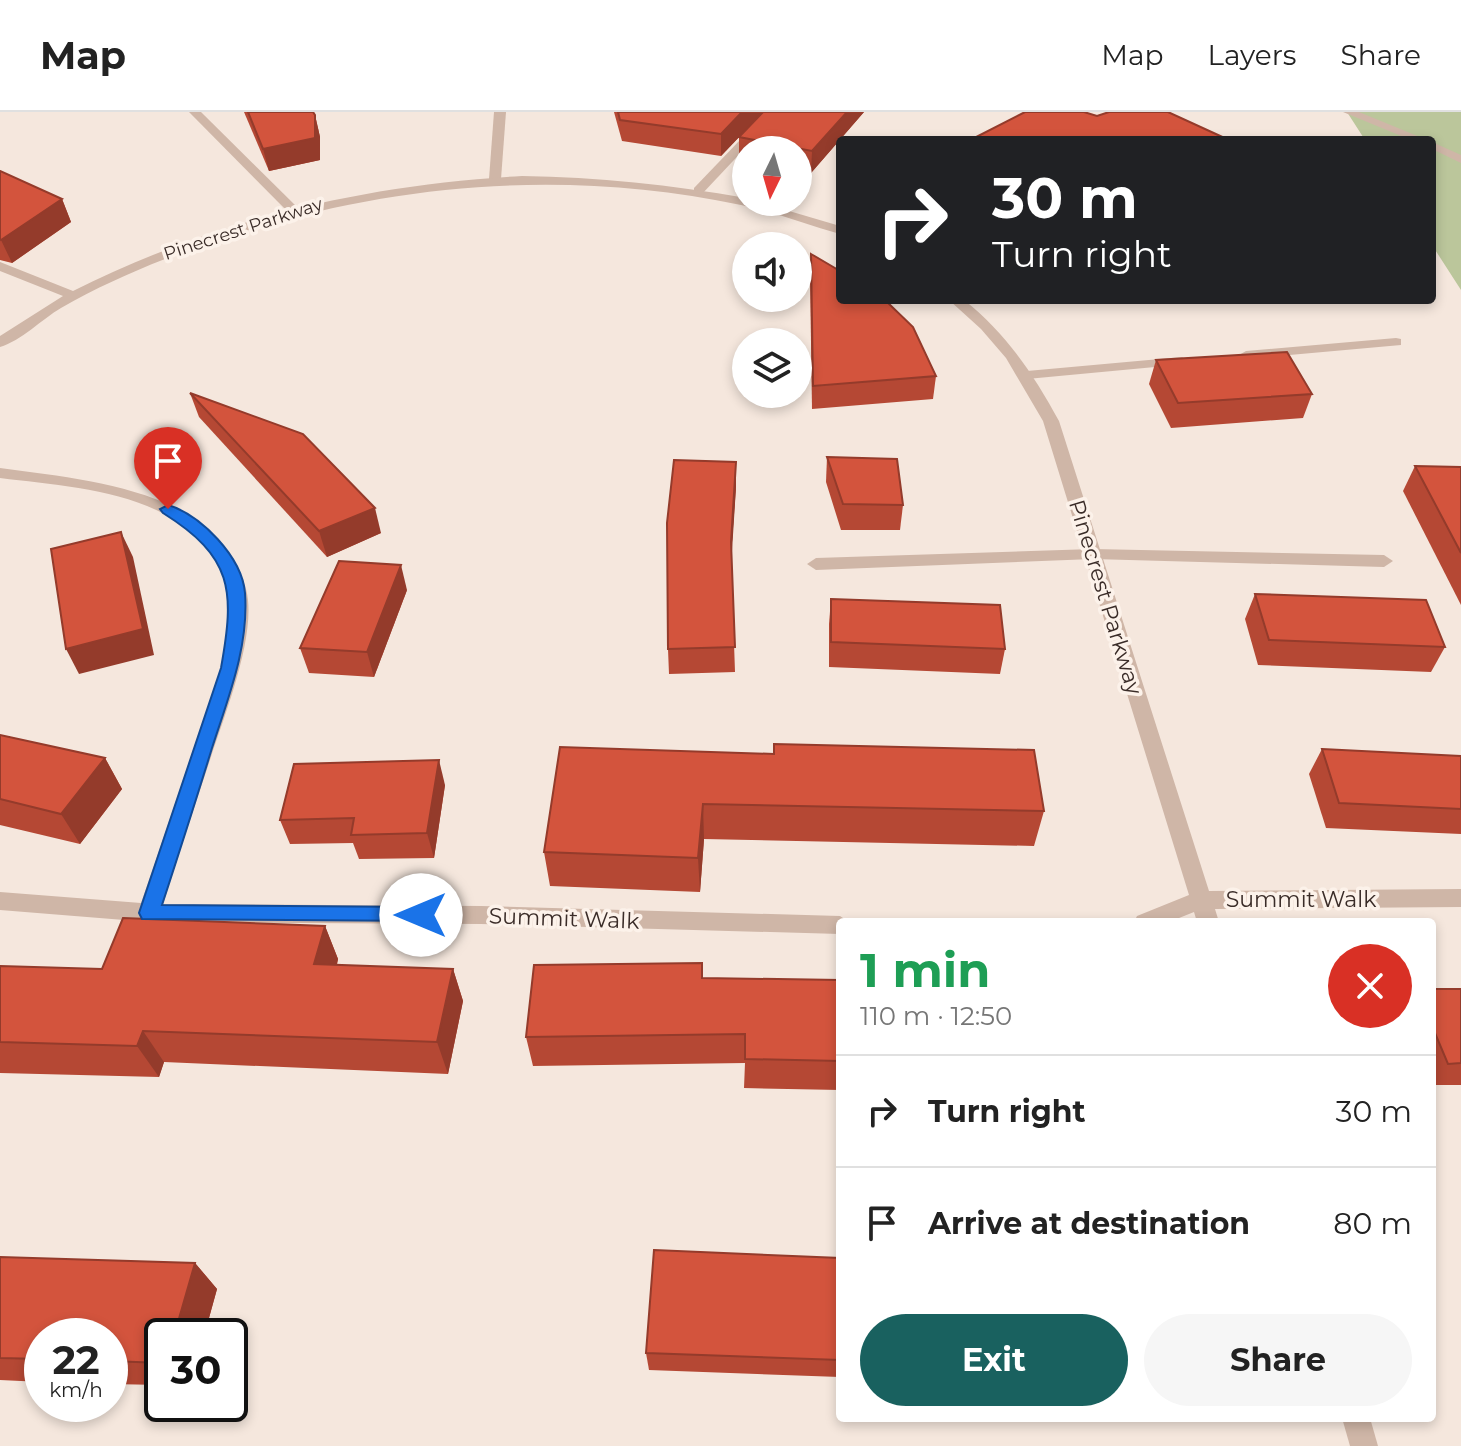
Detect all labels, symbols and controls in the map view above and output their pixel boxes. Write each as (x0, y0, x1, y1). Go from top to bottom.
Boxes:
text: Map (40, 32, 126, 79)
text: Map (1101, 38, 1164, 72)
text: Layers (1208, 38, 1297, 72)
text: Share (1341, 38, 1421, 72)
north arrow (732, 136, 812, 216)
map controls (732, 136, 812, 408)
text: 30 m (992, 164, 1138, 232)
icon: right (860, 168, 964, 272)
street label: Pinecrest Parkway (161, 193, 325, 265)
button: sound (732, 232, 812, 312)
text: Turn right (992, 232, 1172, 276)
button: layers (732, 328, 812, 408)
pin (134, 427, 202, 509)
icon: arrive (146, 439, 190, 483)
street label: Pinecrest Parkway (1063, 496, 1148, 698)
position arrow (379, 873, 463, 957)
street label: Summit Walk (1226, 886, 1377, 913)
street label: Summit Walk (488, 902, 641, 935)
text: 1 min (860, 941, 990, 999)
button: close (1328, 944, 1412, 1028)
text: 110 m · 12:50 (860, 1000, 1012, 1032)
icon: right (860, 1089, 904, 1133)
text: Turn right (928, 1093, 1085, 1130)
text: 30 m (1336, 1093, 1412, 1130)
icon: arrive (860, 1201, 904, 1245)
text: Arrive at destination (928, 1205, 1250, 1242)
text: 80 m (1333, 1205, 1412, 1242)
button: Exit (860, 1314, 1128, 1406)
button: Share (1144, 1314, 1412, 1406)
speed limit sign: 30 (144, 1318, 248, 1422)
text: 22 (52, 1335, 100, 1384)
text: km/h (49, 1378, 103, 1402)

